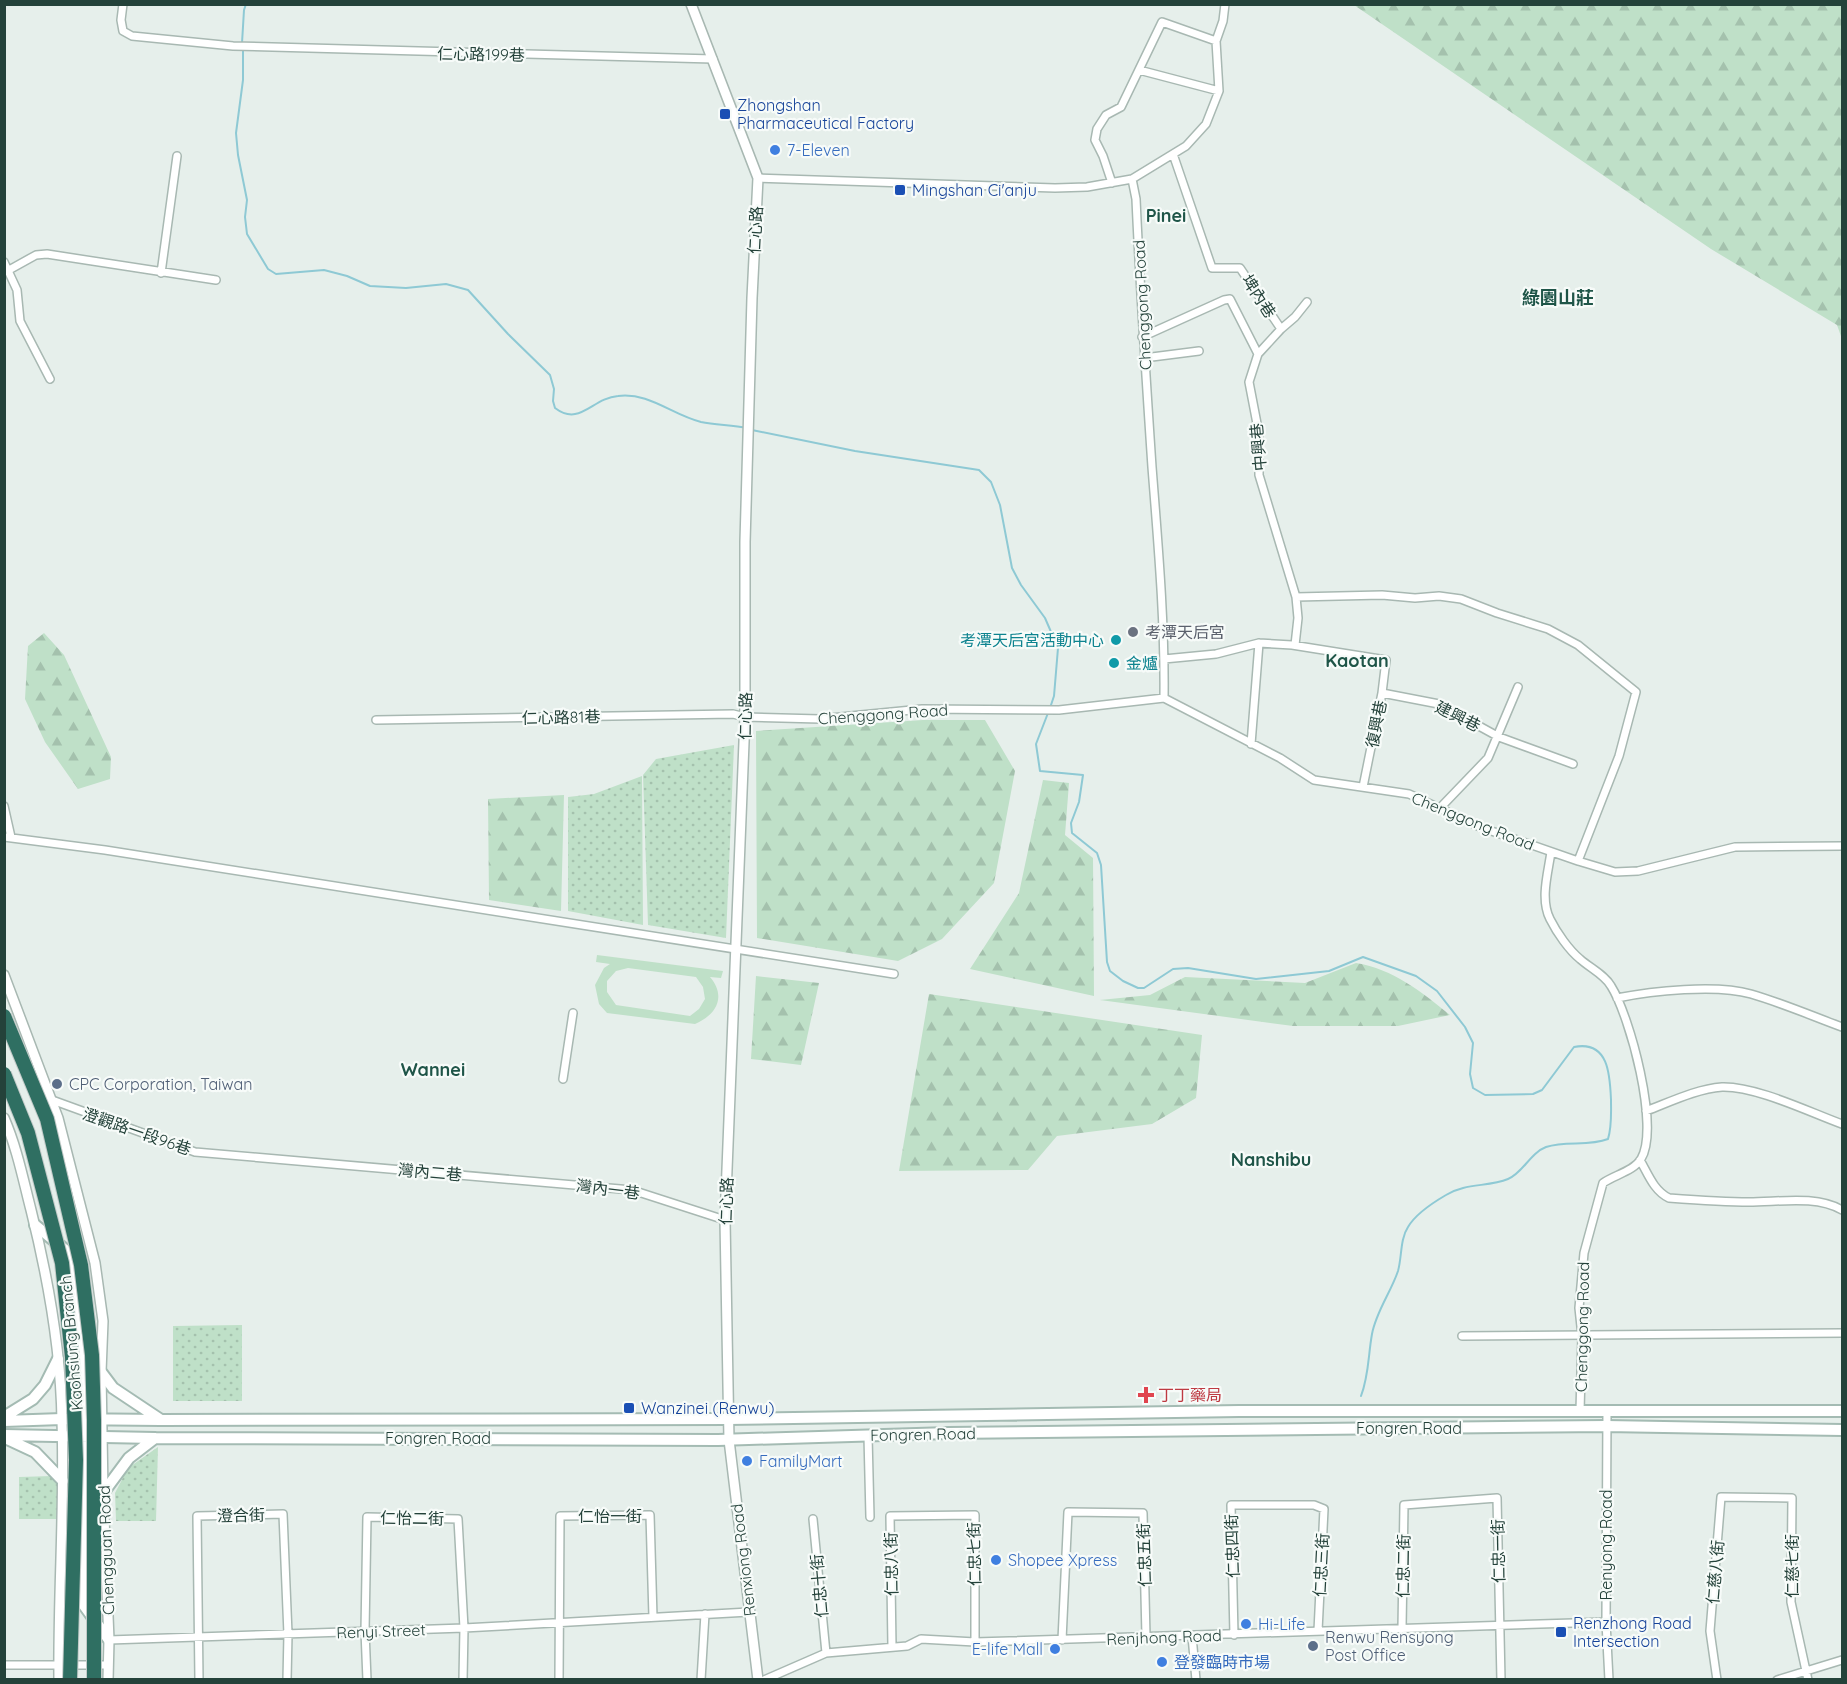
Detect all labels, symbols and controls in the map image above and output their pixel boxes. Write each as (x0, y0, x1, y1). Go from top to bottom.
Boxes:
street label: 仁心路199巷 (437, 43, 525, 65)
place label: Zhongshan Pharmaceutical Factory (737, 95, 914, 133)
marker: Zhongshan Pharmaceutical Factory (718, 107, 732, 121)
place label: 7-Eleven (787, 140, 850, 160)
marker: 7-Eleven (768, 143, 782, 157)
place label: Mingshan Ci'anju (912, 180, 1037, 200)
marker: Mingshan Ci'anju (893, 183, 907, 197)
district label: Pinei (1146, 204, 1186, 227)
street label: 仁心路 (744, 206, 766, 254)
street label: Chenggong Road (1129, 239, 1155, 371)
street label: 埤內巷 (1238, 270, 1280, 322)
district label: 綠園山莊 (1522, 286, 1594, 309)
street label: 中興巷 (1246, 422, 1270, 472)
place label: 考潭天后宮 (1145, 622, 1225, 642)
marker: 考潭天后宮 (1126, 625, 1140, 639)
place label: 考潭天后宮活動中心 (960, 630, 1104, 650)
marker: 考潭天后宮活動中心 (1109, 633, 1123, 647)
district label: Kaotan (1325, 649, 1389, 672)
place label: 金爐 (1126, 653, 1158, 673)
marker: 金爐 (1107, 656, 1121, 670)
street label: 仁心路 (735, 692, 755, 740)
street label: 建興巷 (1432, 696, 1484, 736)
street label: Chenggong Road (817, 699, 949, 729)
street label: 復興巷 (1362, 699, 1390, 749)
street label: 仁心路81巷 (522, 706, 600, 728)
street label: Chenggong Road (1409, 787, 1537, 855)
district label: Wannei (401, 1058, 465, 1081)
place label: CPC Corporation, Taiwan (69, 1074, 253, 1094)
marker: CPC Corporation, Taiwan (50, 1077, 64, 1091)
street label: 澄觀路一段96巷 (80, 1103, 194, 1159)
district label: Nanshibu (1231, 1148, 1311, 1171)
street label: 灣內二巷 (397, 1159, 463, 1185)
street label: 灣內一巷 (575, 1175, 641, 1203)
street label: 仁心路 (715, 1177, 737, 1225)
street label: Chenggong Road (1571, 1262, 1593, 1392)
street label: Kaohsiung Branch (55, 1275, 87, 1411)
place label: 丁丁藥局 (1158, 1385, 1222, 1405)
marker: 丁丁藥局 (1139, 1388, 1153, 1402)
place label: Wanzinei (Renwu) (641, 1398, 774, 1418)
marker: Wanzinei (Renwu) (622, 1401, 636, 1415)
street label: Fongren Road (1356, 1418, 1462, 1438)
street label: Fongren Road (870, 1423, 976, 1445)
street label: Fongren Road (385, 1428, 491, 1448)
place label: FamilyMart (759, 1451, 843, 1471)
marker: FamilyMart (740, 1454, 754, 1468)
street label: Chengguan Road (94, 1485, 118, 1615)
street label: Renyong Road (1596, 1490, 1616, 1600)
street label: Renxiong Road (726, 1503, 760, 1617)
street label: 澄合街 (217, 1505, 265, 1525)
street label: 仁怡一街 (578, 1506, 642, 1526)
street label: 仁怡二街 (380, 1507, 444, 1529)
street label: 仁忠四街 (1221, 1514, 1243, 1578)
street label: 仁忠一街 (1487, 1519, 1509, 1583)
street label: 仁忠七街 (963, 1522, 985, 1586)
street label: 仁忠五街 (1133, 1523, 1155, 1587)
street label: 仁忠八街 (880, 1532, 902, 1596)
street label: 仁忠三街 (1309, 1533, 1333, 1597)
street label: 仁忠二街 (1392, 1534, 1414, 1598)
street label: 仁慈七街 (1782, 1534, 1802, 1598)
street label: 仁慈八街 (1702, 1539, 1728, 1605)
place label: Shopee Xpress (1008, 1550, 1117, 1570)
street label: 仁忠十街 (806, 1553, 832, 1619)
marker: Shopee Xpress (989, 1553, 1003, 1567)
place label: Renzhong Road Intersection (1573, 1613, 1692, 1651)
place label: Hi-Life (1258, 1614, 1305, 1634)
marker: Hi-Life (1239, 1617, 1253, 1631)
street label: Renyi Street (336, 1619, 426, 1643)
street label: Renjhong Road (1106, 1625, 1222, 1649)
marker: Renzhong Road Intersection (1554, 1625, 1568, 1639)
place label: Renwu Rensyong Post Office (1325, 1627, 1454, 1665)
place label: E-life Mall (972, 1639, 1043, 1659)
marker: Renwu Rensyong Post Office (1306, 1639, 1320, 1653)
marker: E-life Mall (1048, 1642, 1062, 1656)
place label: 登發臨時市場 (1174, 1652, 1270, 1672)
marker: 登發臨時市場 (1155, 1655, 1169, 1669)

